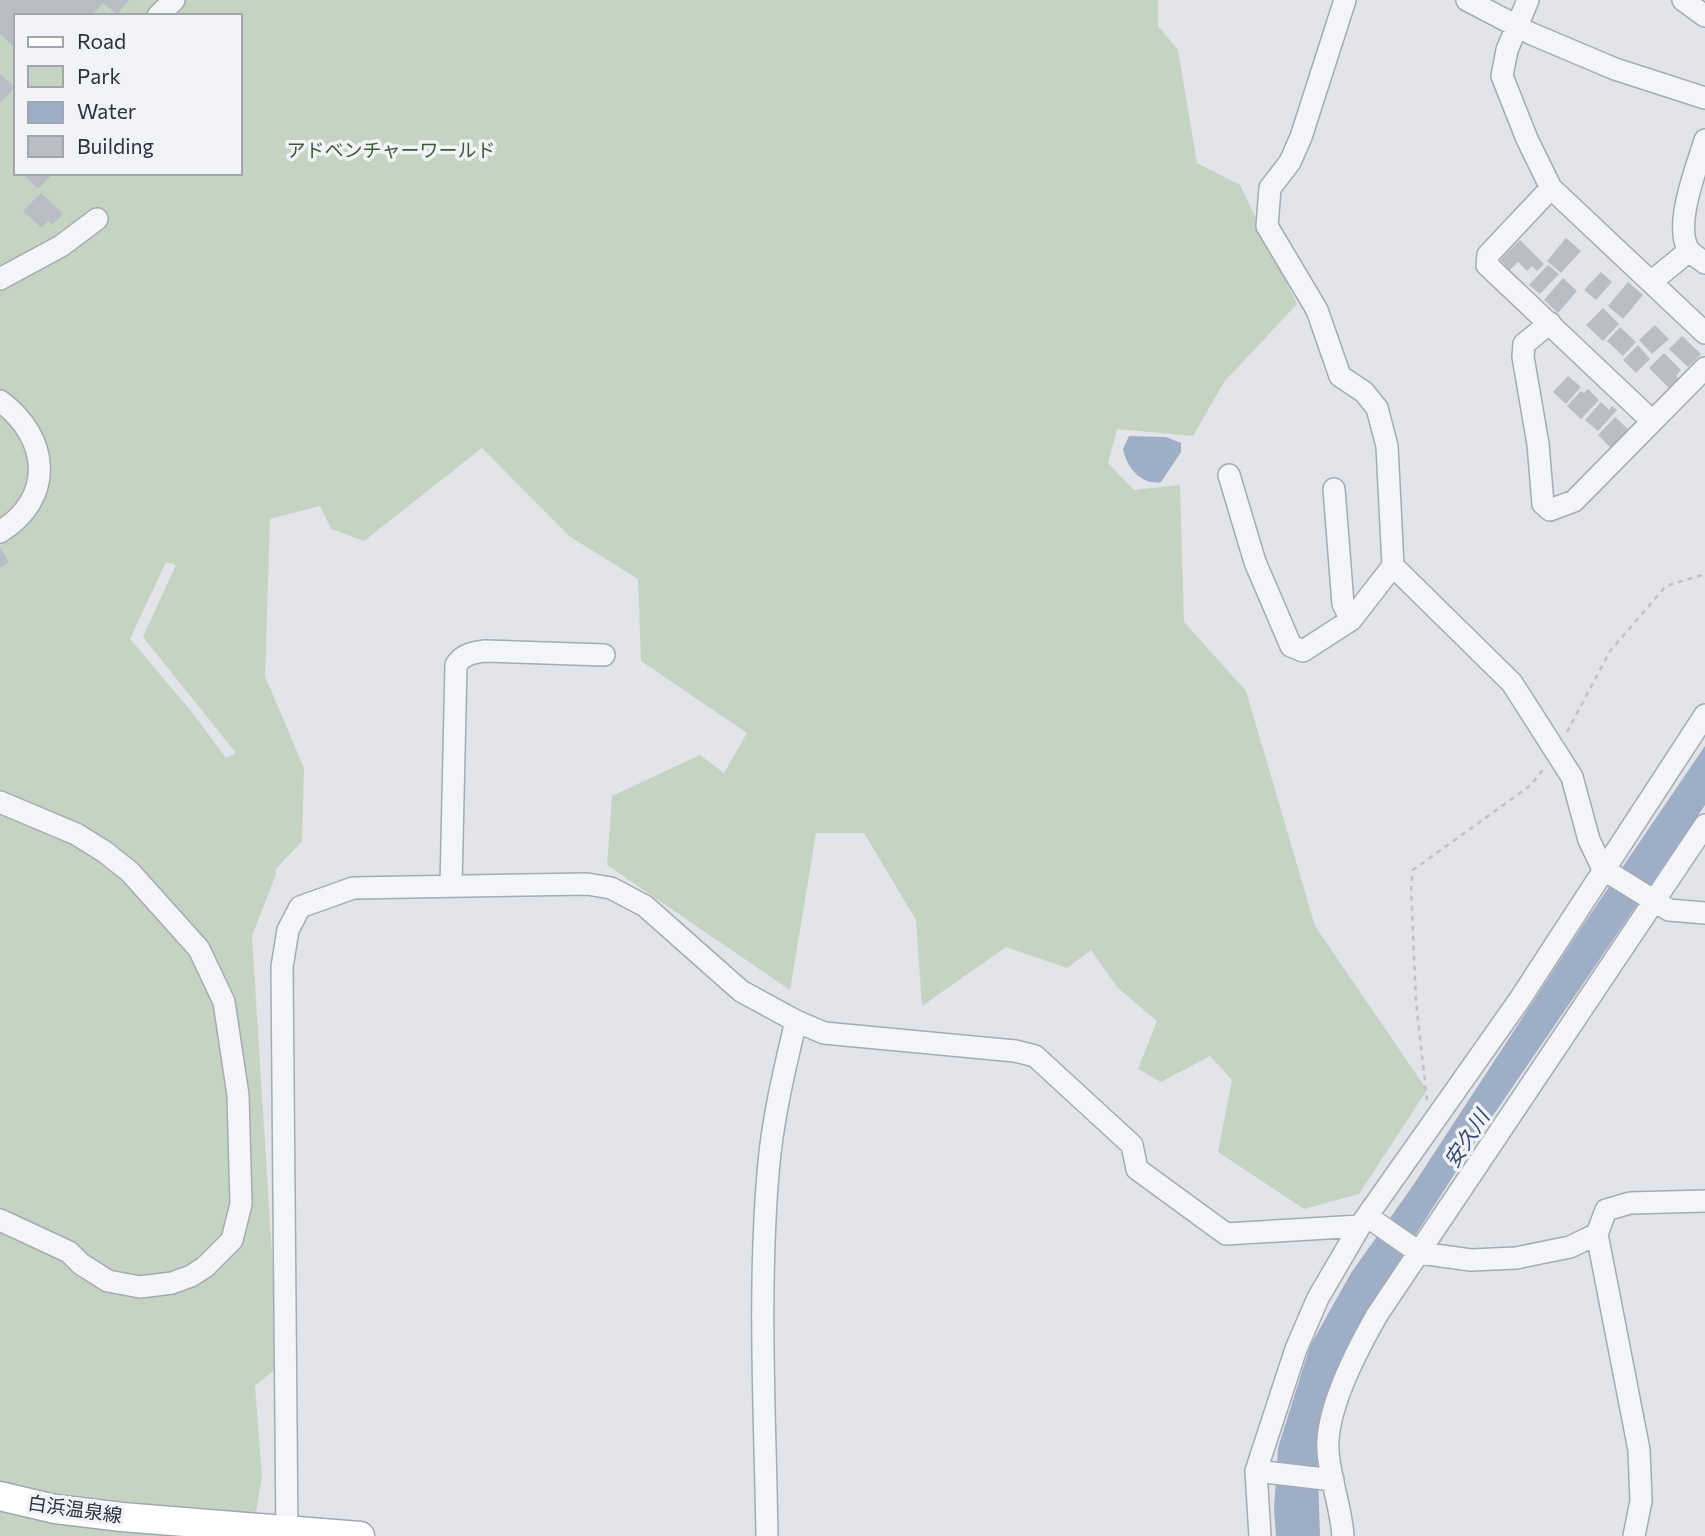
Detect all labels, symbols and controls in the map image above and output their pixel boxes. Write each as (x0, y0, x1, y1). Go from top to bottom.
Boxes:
legend (14, 14, 242, 175)
text: Road (77, 28, 126, 53)
text: Park (77, 63, 121, 88)
text: Water (77, 98, 136, 123)
text: Building (77, 133, 154, 158)
park label: アドベンチャーワールド (287, 138, 495, 161)
water label: 安久川 (1438, 1103, 1494, 1171)
street label: 白浜温泉線 (26, 1491, 124, 1527)

